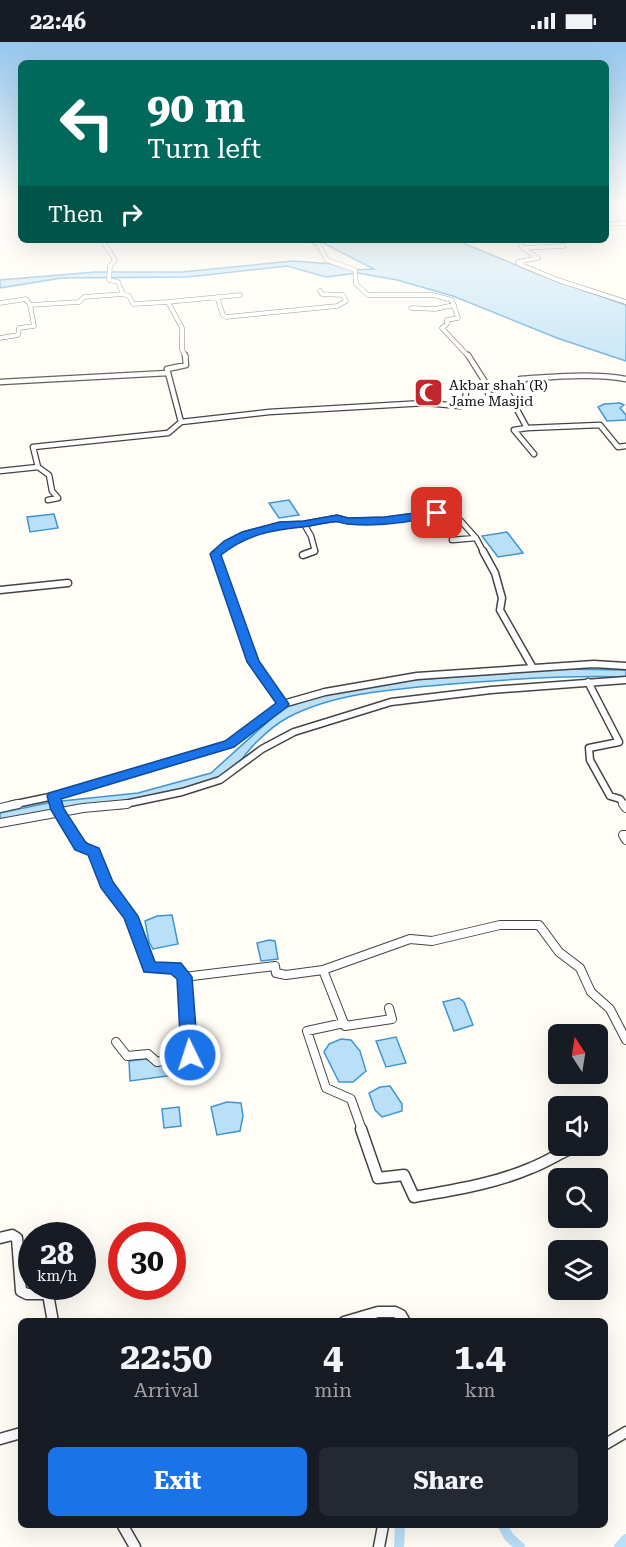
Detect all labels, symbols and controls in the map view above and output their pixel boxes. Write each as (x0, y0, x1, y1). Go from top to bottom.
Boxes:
text: 22:46 (30, 9, 86, 34)
text: 90 m (147, 83, 245, 132)
icon: left (48, 84, 126, 162)
text: Turn left (147, 133, 261, 165)
icon: right (115, 198, 148, 231)
text: Then (48, 202, 103, 227)
mosque icon: Akbar shah (R) Jame Masjid (412, 377, 444, 409)
place label: Akbar shah (R) Jame Masjid (449, 377, 548, 409)
pin (411, 487, 462, 538)
icon: arrive (420, 496, 453, 529)
position arrow (158, 1023, 222, 1087)
north arrow (548, 1024, 608, 1084)
map controls (548, 1024, 608, 1300)
button: sound (548, 1096, 608, 1156)
button: search (548, 1168, 608, 1228)
speed limit sign: 30 (108, 1222, 186, 1300)
text: 28 (40, 1236, 74, 1271)
button: layers (548, 1240, 608, 1300)
text: km/h (37, 1267, 77, 1285)
text: 22:50 (120, 1336, 212, 1378)
text: 4 (323, 1336, 343, 1378)
text: 1.4 (454, 1336, 506, 1378)
text: Arrival (134, 1378, 199, 1402)
text: min (314, 1378, 352, 1402)
text: km (464, 1378, 495, 1402)
button: Exit (48, 1447, 307, 1516)
button: Share (319, 1447, 578, 1516)

